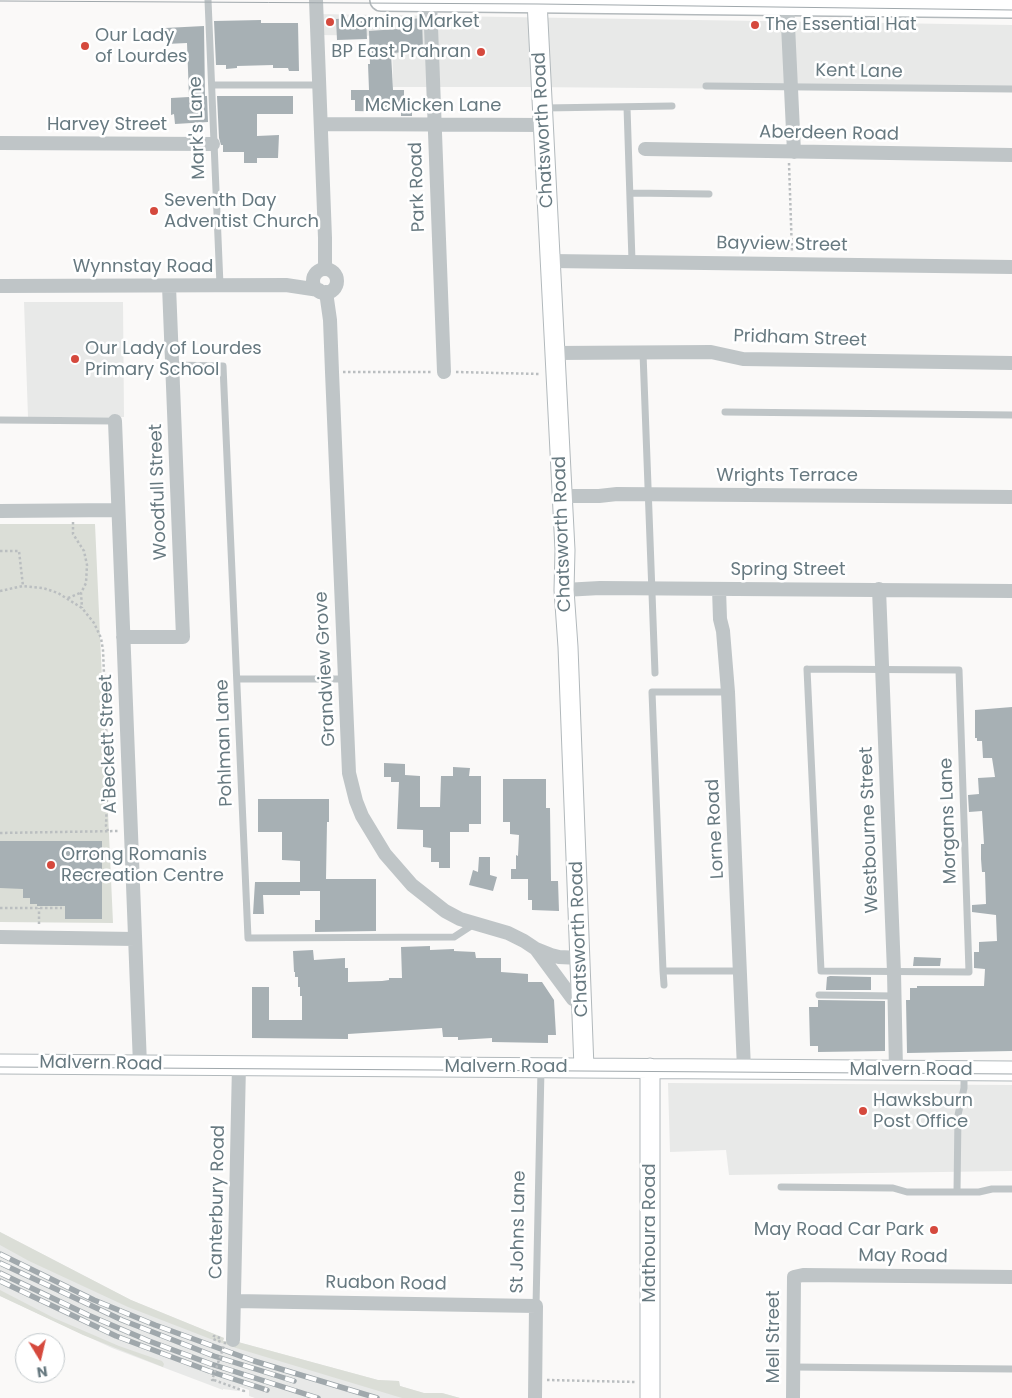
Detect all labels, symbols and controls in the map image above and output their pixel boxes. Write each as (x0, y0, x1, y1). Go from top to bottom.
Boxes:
place label: Morning Market (340, 11, 480, 33)
place label: The Essential Hat (765, 14, 916, 36)
marker: Morning Market (324, 16, 336, 28)
marker: The Essential Hat (749, 19, 761, 31)
place label: Our Lady of Lourdes (95, 25, 188, 68)
marker: Our Lady of Lourdes (79, 40, 91, 52)
place label: BP East Prahran (331, 41, 471, 63)
marker: BP East Prahran (475, 46, 487, 58)
street label: Chatsworth Road (529, 51, 559, 209)
street label: Kent Lane (815, 60, 903, 84)
street label: Mark's Lane (185, 76, 211, 180)
street label: McMicken Lane (365, 95, 501, 117)
street label: Harvey Street (47, 114, 167, 136)
street label: Aberdeen Road (759, 122, 899, 146)
street label: Park Road (406, 142, 430, 232)
place label: Seventh Day Adventist Church (164, 190, 319, 232)
marker: Seventh Day Adventist Church (148, 205, 160, 217)
street label: Bayview Street (716, 233, 848, 257)
street label: Wynnstay Road (73, 256, 213, 278)
street label: Pridham Street (733, 326, 867, 352)
place label: Our Lady of Lourdes Primary School (85, 338, 262, 380)
marker: Our Lady of Lourdes Primary School (69, 353, 81, 365)
street label: Woodfull Street (146, 423, 172, 561)
street label: Chatsworth Road (549, 456, 577, 612)
street label: Wrights Terrace (716, 465, 858, 487)
street label: Spring Street (730, 559, 846, 581)
street label: Grandview Grove (311, 591, 341, 747)
street label: A'Beckett Street (96, 674, 122, 814)
street label: Pohlman Lane (212, 679, 238, 807)
street label: Westbourne Street (856, 746, 884, 914)
street label: Morgans Lane (936, 757, 962, 885)
street label: Lorne Road (703, 778, 729, 880)
place label: Orrong Romanis Recreation Centre (61, 844, 224, 886)
marker: Orrong Romanis Recreation Centre (45, 859, 57, 871)
street label: Chatsworth Road (566, 861, 594, 1017)
street label: Malvern Road (39, 1052, 163, 1076)
street label: Malvern Road (444, 1056, 568, 1078)
street label: Malvern Road (849, 1059, 973, 1081)
place label: Hawksburn Post Office (873, 1090, 973, 1132)
marker: Hawksburn Post Office (857, 1105, 869, 1117)
street label: Canterbury Road (206, 1125, 230, 1279)
street label: Mathoura Road (639, 1163, 661, 1303)
street label: St Johns Lane (507, 1170, 531, 1294)
place label: May Road Car Park (754, 1219, 924, 1241)
marker: May Road Car Park (928, 1224, 940, 1236)
street label: May Road (858, 1245, 948, 1269)
street label: Ruabon Road (325, 1272, 447, 1296)
street label: Mell Street (763, 1290, 785, 1384)
north arrow (15, 1333, 65, 1383)
text: N (35, 1361, 49, 1383)

